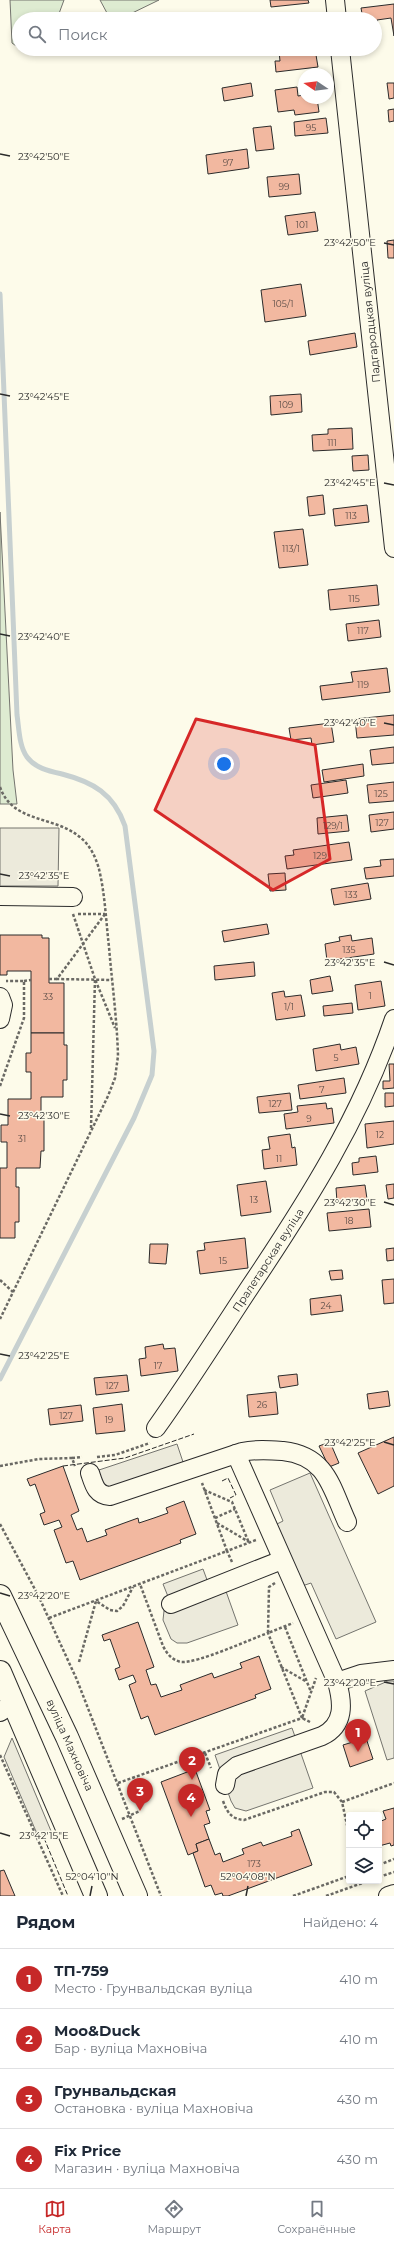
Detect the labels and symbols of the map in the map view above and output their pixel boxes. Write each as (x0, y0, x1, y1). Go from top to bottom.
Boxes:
north arrow (298, 68, 334, 104)
house number: 95 (306, 122, 316, 133)
text: 23°42'50"E (18, 150, 70, 163)
house number: 97 (223, 157, 233, 168)
house number: 99 (279, 181, 290, 192)
house number: 101 (296, 219, 308, 230)
text: 23°42'50"E (324, 236, 376, 249)
street label: Падгародцкая вуліца (357, 261, 383, 383)
house number: 105/1 (273, 298, 293, 309)
text: 23°42'45"E (18, 390, 70, 403)
house number: 109 (279, 399, 294, 410)
house number: 111 (327, 437, 337, 448)
text: 23°42'45"E (324, 476, 376, 489)
house number: 113 (345, 510, 357, 521)
house number: 113/1 (282, 543, 300, 554)
house number: 115 (348, 593, 360, 604)
house number: 117 (357, 625, 369, 636)
text: 23°42'40"E (18, 630, 71, 643)
house number: 119 (357, 679, 370, 690)
text: 23°42'40"E (324, 716, 377, 729)
your location (214, 754, 234, 774)
house number: 125 (374, 788, 388, 799)
house number: 127 (375, 817, 389, 828)
house number: 129/1 (323, 820, 343, 831)
house number: 129 (313, 850, 327, 861)
text: 23°42'35"E (18, 869, 70, 882)
house number: 133 (344, 889, 358, 900)
house number: 135 (342, 944, 356, 955)
text: 23°42'35"E (324, 956, 376, 969)
house number: 1 (368, 990, 372, 1001)
house number: 33 (43, 991, 53, 1002)
house number: 1/1 (284, 1001, 294, 1012)
house number: 5 (333, 1052, 339, 1063)
house number: 7 (319, 1084, 325, 1095)
house number: 127 (268, 1098, 282, 1109)
text: 23°42'30"E (18, 1109, 70, 1122)
house number: 9 (306, 1113, 312, 1124)
house number: 12 (376, 1129, 384, 1140)
house number: 31 (18, 1133, 26, 1144)
house number: 11 (276, 1153, 282, 1164)
house number: 13 (250, 1194, 258, 1205)
text: 23°42'30"E (324, 1196, 376, 1209)
street label: Пралетарская вуліца (229, 1206, 307, 1314)
house number: 18 (345, 1215, 354, 1226)
house number: 15 (219, 1255, 227, 1266)
house number: 24 (321, 1300, 331, 1311)
text: 23°42'25"E (18, 1349, 70, 1362)
house number: 17 (154, 1360, 162, 1371)
house number: 127 (105, 1380, 119, 1391)
house number: 26 (257, 1399, 268, 1410)
house number: 127 (59, 1410, 73, 1421)
house number: 19 (105, 1414, 114, 1425)
text: 23°42'25"E (324, 1436, 376, 1449)
text: 23°42'20"E (18, 1589, 70, 1602)
text: 23°42'20"E (324, 1676, 376, 1689)
street label: вуліца Махновіча (43, 1697, 97, 1793)
pin: 1 (345, 1719, 371, 1752)
pin: 2 (179, 1747, 205, 1780)
pin: 3 (127, 1778, 153, 1811)
pin: 4 (178, 1784, 204, 1817)
text: 23°42'15"E (19, 1829, 69, 1842)
house number: 173 (247, 1858, 261, 1869)
text: 52°04'10"N (65, 1870, 119, 1883)
text: 52°04'08"N (220, 1870, 276, 1883)

